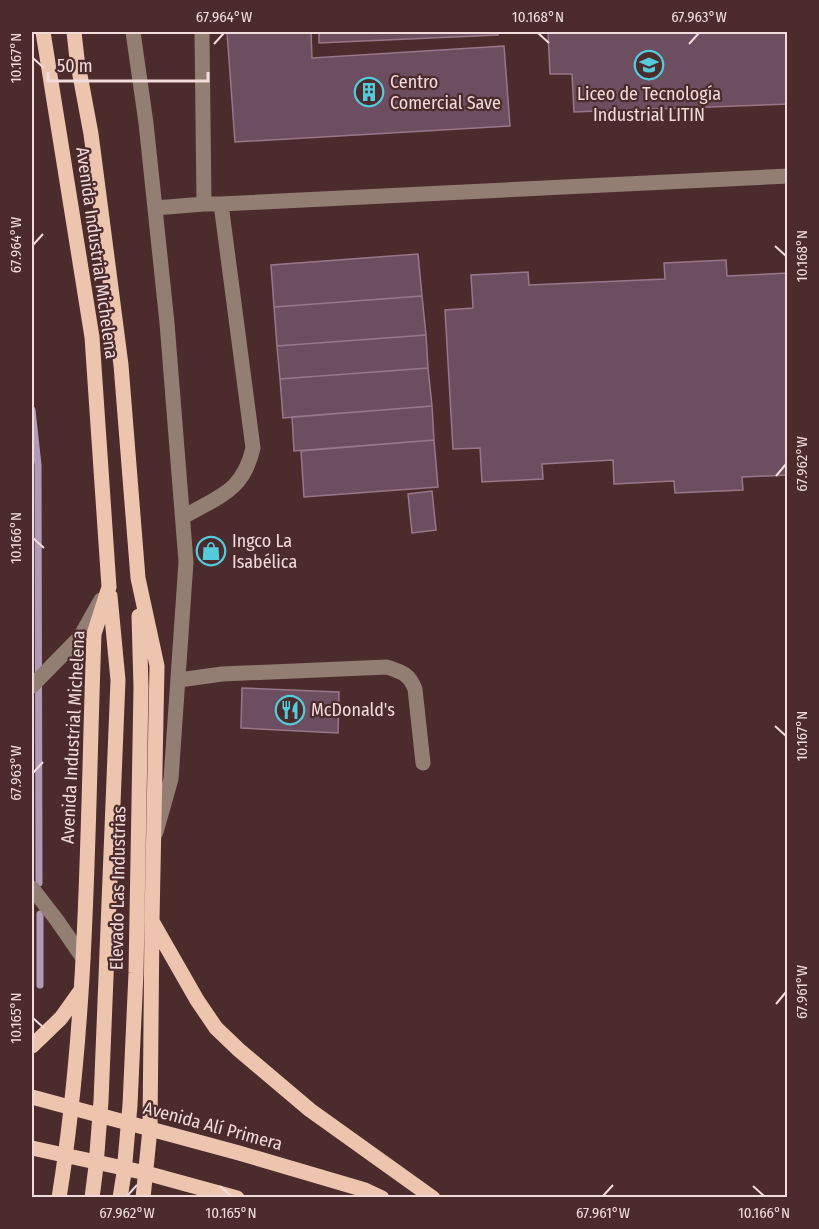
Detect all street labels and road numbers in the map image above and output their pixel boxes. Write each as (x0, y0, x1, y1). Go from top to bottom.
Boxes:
street label: Avenida Industrial Michelena (71, 146, 123, 360)
street label: Avenida Industrial Michelena (56, 630, 90, 844)
street label: Elevado Las Industrias (106, 805, 130, 970)
street label: Avenida Alí Primera (141, 1097, 285, 1155)

